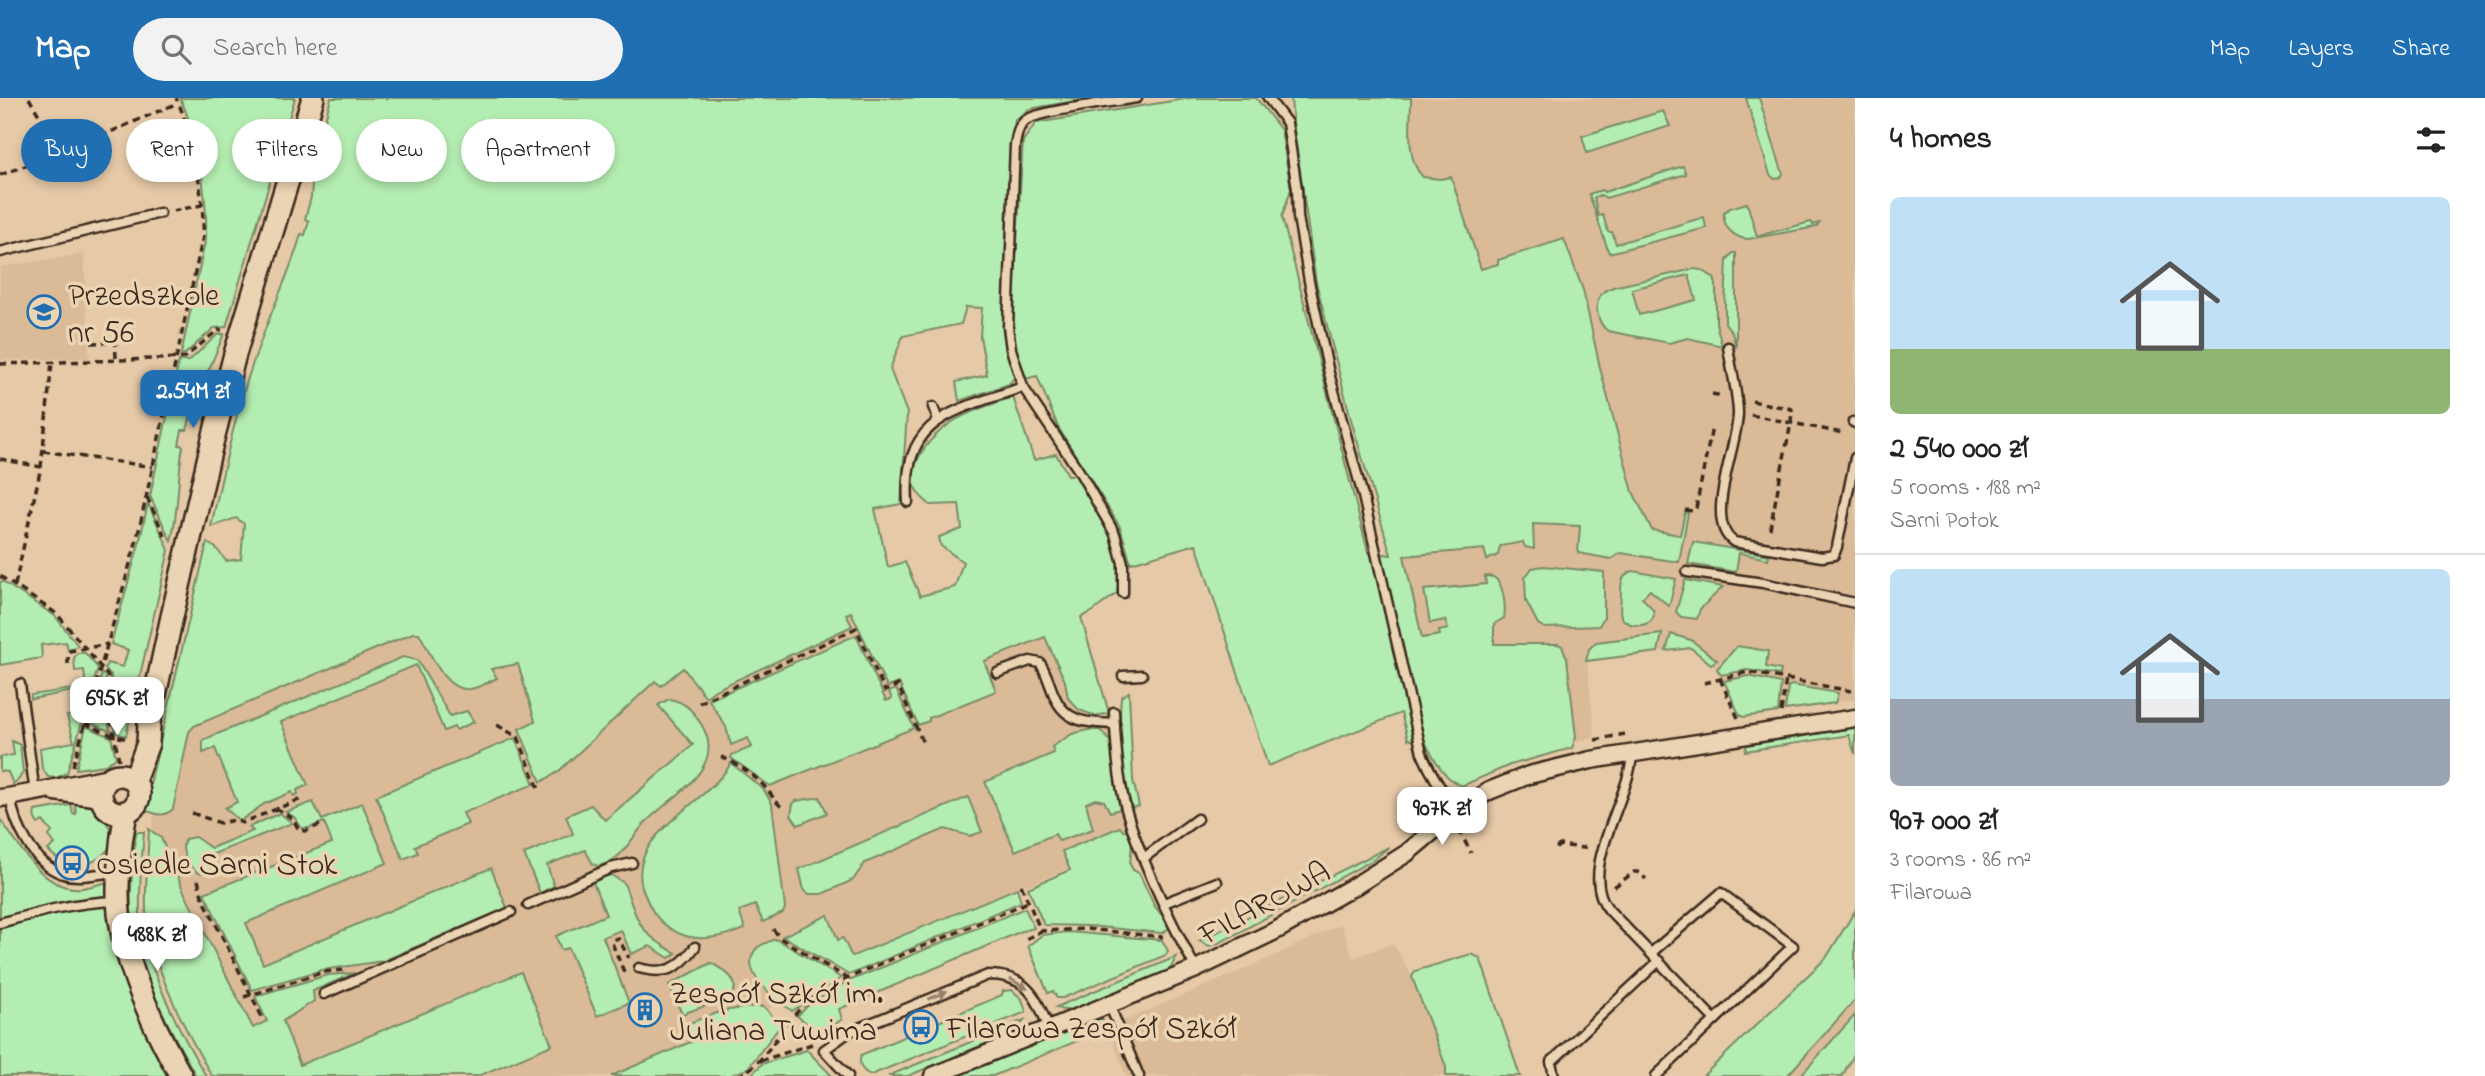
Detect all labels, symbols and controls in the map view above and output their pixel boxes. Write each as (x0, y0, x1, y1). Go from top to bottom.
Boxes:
search box (133, 18, 623, 81)
text: Map (35, 25, 91, 73)
icon: search (157, 30, 195, 68)
text: Search here (213, 30, 337, 68)
text: Map (2210, 32, 2250, 67)
text: Layers (2288, 32, 2354, 67)
text: Share (2392, 32, 2450, 67)
text: 4 homes (1890, 118, 1992, 162)
chip: Buy (21, 119, 112, 182)
chip: Rent (126, 119, 218, 182)
chip: Filters (232, 119, 342, 182)
chip: New (356, 119, 447, 182)
chip: Apartment (461, 119, 615, 182)
icon: filters (2412, 121, 2450, 159)
icon: home (2107, 243, 2233, 369)
place label: Przedszkole nr 56 (68, 274, 220, 358)
school or university icon: Przedszkole nr 56 (25, 293, 63, 331)
pin: 2.54M zł (121, 370, 265, 430)
text: 2.54M zł (156, 376, 230, 409)
text: 2 540 000 zł (1890, 428, 2028, 472)
text: 5 rooms · 188 m² (1890, 472, 2041, 505)
text: Sarni Potok (1890, 505, 1999, 538)
icon: home (2107, 615, 2233, 741)
pin: 695K zł (52, 678, 182, 737)
text: 695K zł (86, 683, 148, 716)
pin: 907K zł (1377, 788, 1507, 847)
text: 907K zł (1413, 793, 1471, 826)
text: 907 000 zł (1890, 800, 1998, 844)
place label: Osiedle Sarni Stok (96, 843, 338, 890)
bus stop icon: Osiedle Sarni Stok (53, 844, 91, 882)
text: 3 rooms · 86 m² (1890, 844, 2031, 877)
street label: FILAROWA (1190, 851, 1340, 960)
text: Filarowa (1890, 877, 1972, 910)
pin: 488K zł (92, 914, 222, 973)
text: 488K zł (128, 919, 186, 952)
place label: Zespół Szkół im. Juliana Tuwima (670, 972, 883, 1056)
one-way arrow (1010, 978, 1029, 990)
one-way arrow (928, 989, 949, 1000)
building icon: Zespół Szkół im. Juliana Tuwima (626, 991, 664, 1029)
place label: Filarowa Zespół Szkół (945, 1007, 1237, 1054)
bus stop icon: Filarowa Zespół Szkół (902, 1008, 940, 1046)

